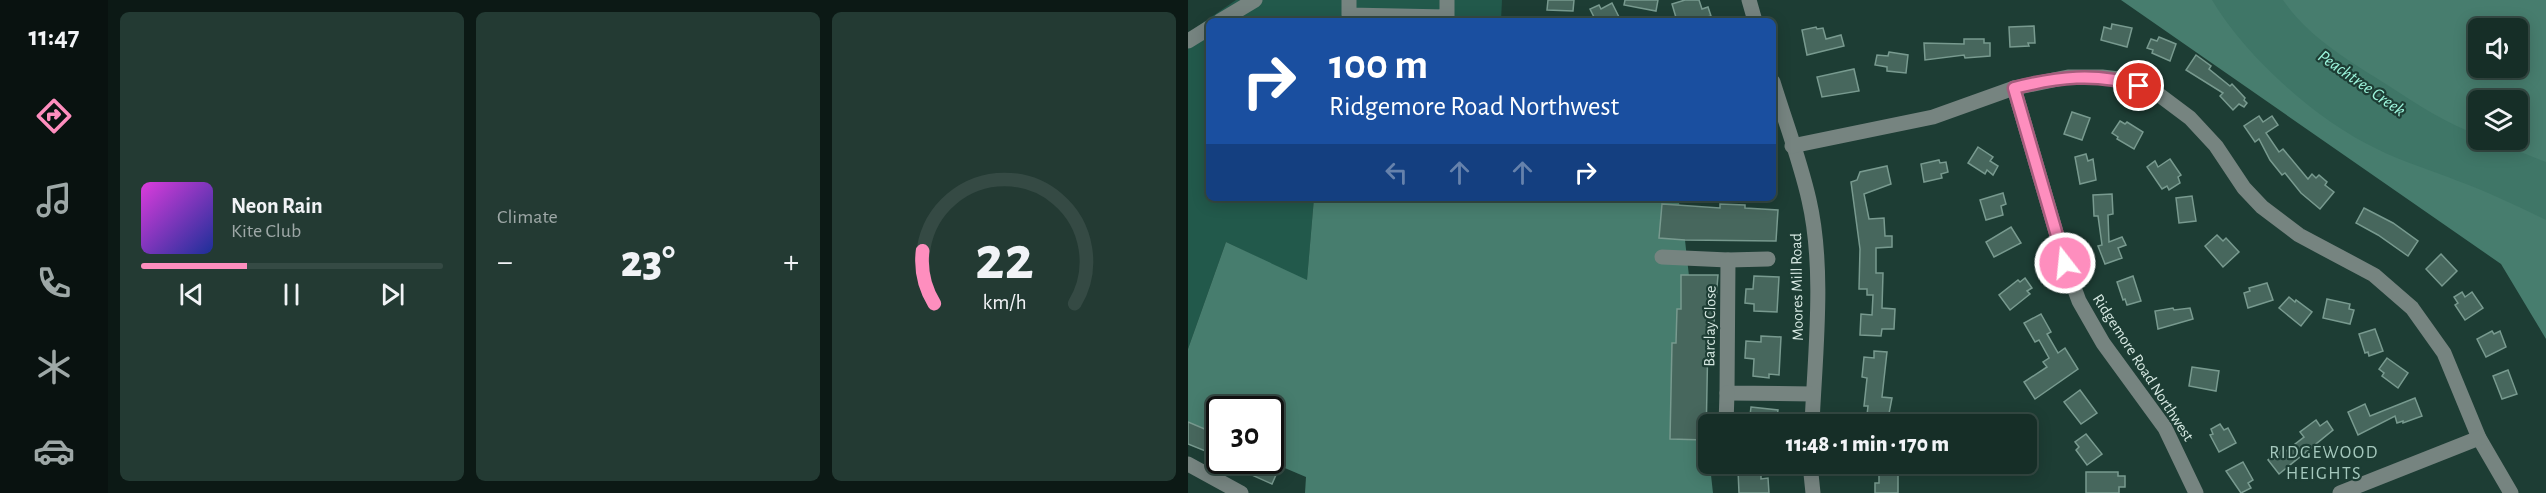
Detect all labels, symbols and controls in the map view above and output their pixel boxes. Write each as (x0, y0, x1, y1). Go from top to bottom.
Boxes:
map controls (2468, 18, 2528, 150)
button: sound (2468, 18, 2528, 78)
text: 11:47 (29, 23, 79, 50)
icon: right (1230, 42, 1308, 120)
text: 100 m (1329, 44, 1428, 86)
water label: Peachtree Creek (2315, 47, 2408, 120)
pin (2113, 60, 2164, 111)
icon: arrive (2122, 69, 2155, 102)
button: layers (2468, 90, 2528, 150)
text: Ridgemore Road Northwest (1329, 93, 1619, 120)
icon: directions (33, 95, 75, 137)
icon: left (1380, 156, 1413, 189)
icon: ahead (1443, 156, 1476, 189)
icon: ahead (1506, 156, 1539, 189)
icon: right (1569, 156, 1602, 189)
icon: music (33, 179, 75, 221)
text: Neon Rain (231, 195, 323, 217)
text: Climate (497, 207, 558, 227)
text: Kite Club (231, 221, 301, 241)
text: 22 (975, 228, 1033, 290)
position arrow (2033, 231, 2097, 295)
street label: Moores Mill Road (1788, 233, 1806, 341)
text: 23° (621, 240, 675, 285)
text: − (497, 246, 513, 279)
text: + (783, 246, 799, 279)
icon: phone (33, 262, 75, 304)
icon: previous (175, 278, 208, 311)
icon: pause (275, 278, 308, 311)
icon: next (376, 278, 409, 311)
street label: Barclay Close (1701, 285, 1720, 367)
street label: Ridgemore Road Northwest (2090, 291, 2197, 444)
text: km/h (982, 292, 1026, 313)
icon: climate (33, 346, 75, 388)
speed limit sign: 30 (1206, 396, 1284, 474)
icon: car (33, 430, 75, 472)
text: 11:48 · 1 min · 170 m (1786, 433, 1949, 455)
district label: RIDGEWOOD HEIGHTS (2269, 444, 2379, 483)

